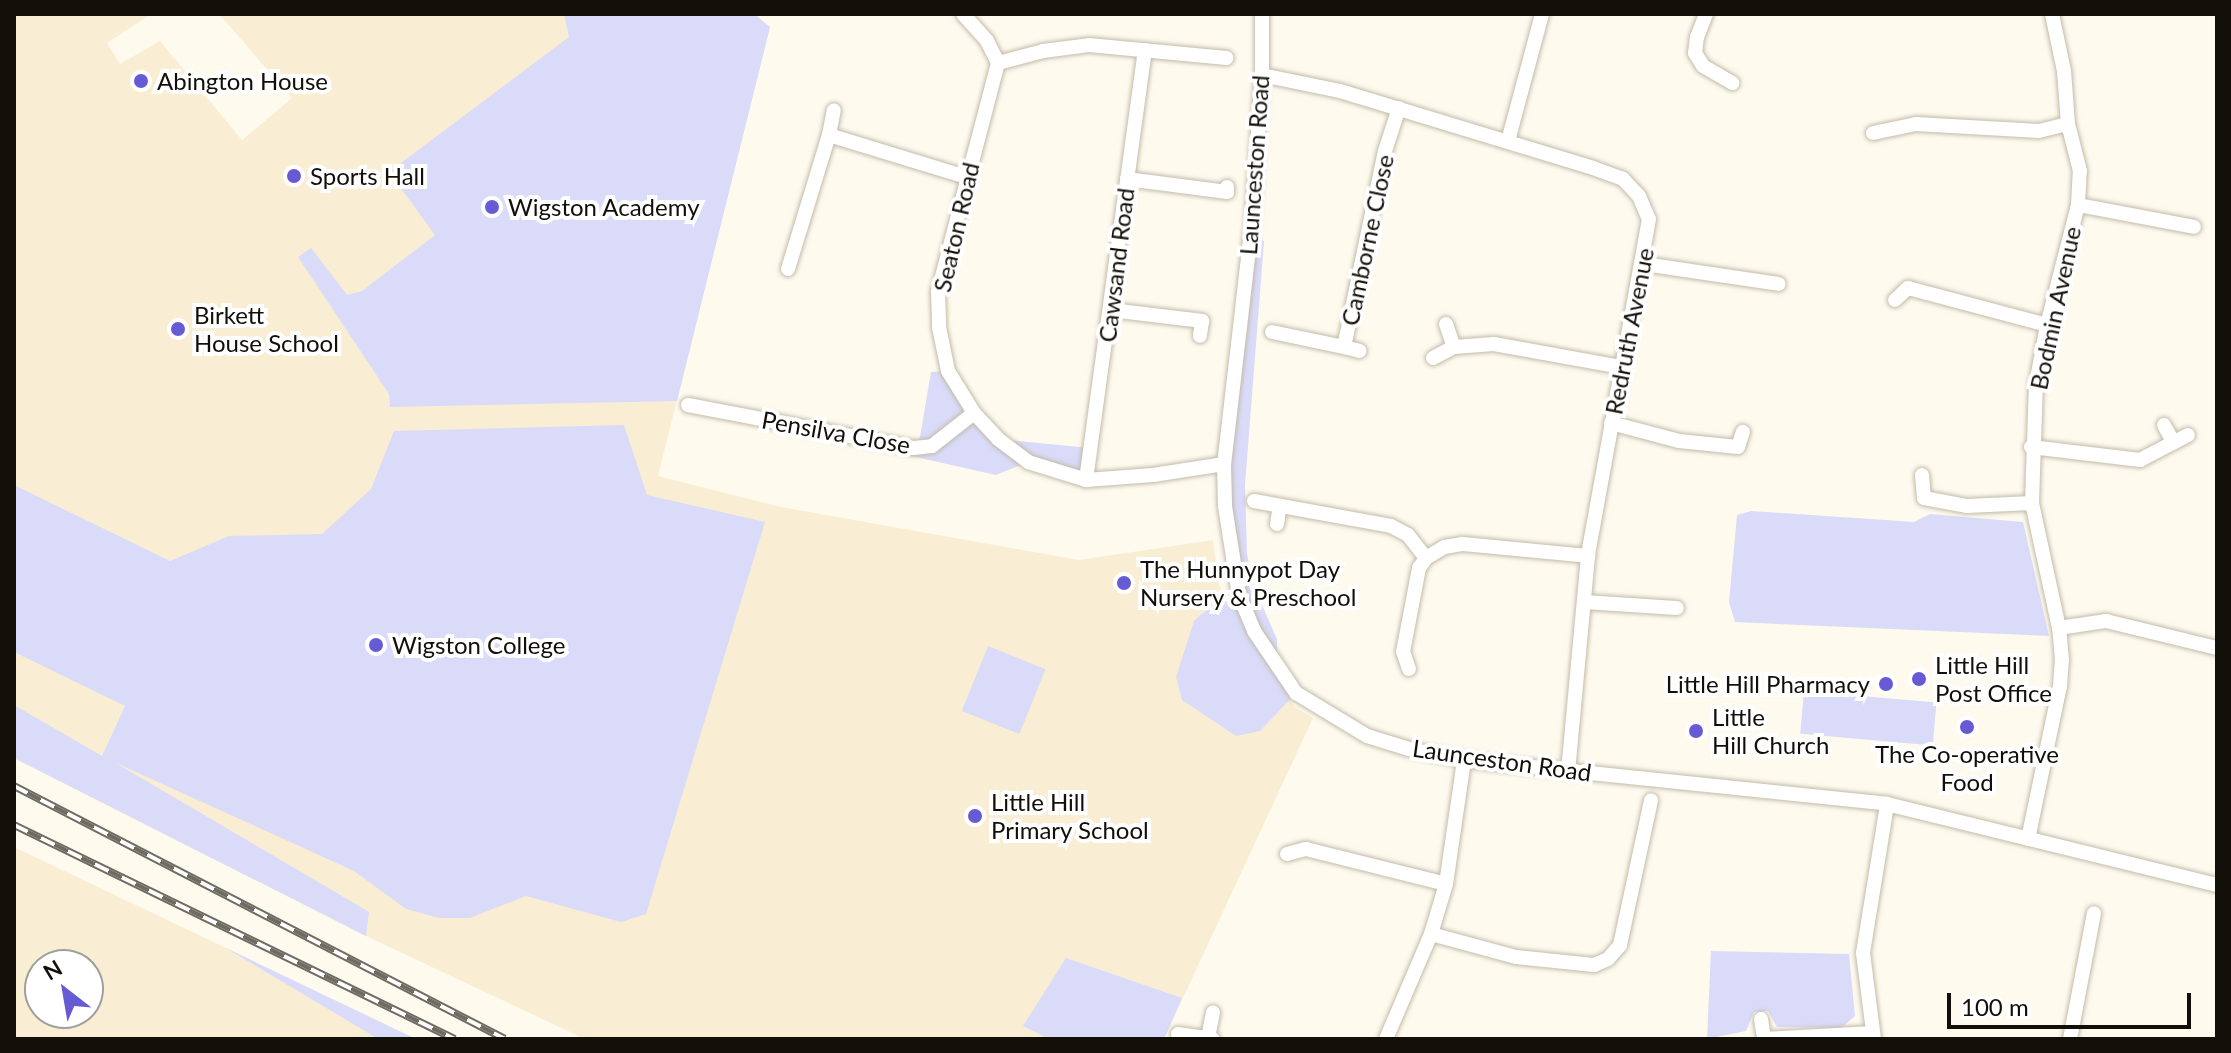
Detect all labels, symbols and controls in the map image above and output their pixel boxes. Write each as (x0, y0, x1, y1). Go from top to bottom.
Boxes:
place label: Abington House (157, 67, 328, 95)
marker: Abington House (132, 72, 150, 90)
street label: Launceston Road (1233, 74, 1275, 256)
street label: Camborne Close (1335, 152, 1399, 328)
street label: Seaton Road (927, 159, 985, 295)
place label: Sports Hall (310, 162, 425, 190)
marker: Sports Hall (285, 167, 303, 185)
street label: Cawsand Road (1092, 186, 1140, 344)
place label: Wigston Academy (508, 193, 700, 221)
marker: Wigston Academy (483, 198, 501, 216)
street label: Bodmin Avenue (2024, 223, 2086, 393)
street label: Redruth Avenue (1599, 245, 1659, 417)
place label: Birkett House School (194, 301, 339, 357)
marker: Birkett House School (169, 320, 187, 338)
street label: Pensilva Close (760, 405, 912, 459)
place label: The Hunnypot Day Nursery & Preschool (1140, 555, 1357, 611)
marker: The Hunnypot Day Nursery & Preschool (1115, 574, 1133, 592)
place label: Wigston College (392, 631, 565, 659)
marker: Wigston College (367, 636, 385, 654)
place label: Little Hill Post Office (1935, 651, 2052, 707)
place label: Little Hill Pharmacy (1666, 670, 1870, 698)
marker: Little Hill Post Office (1910, 670, 1928, 688)
marker: Little Hill Pharmacy (1877, 675, 1895, 693)
place label: Little Hill Church (1712, 703, 1829, 759)
marker: The Co-operative Food (1958, 718, 1976, 736)
marker: Little Hill Church (1687, 722, 1705, 740)
street label: Launceston Road (1411, 733, 1593, 787)
place label: The Co-operative Food (1875, 740, 2059, 796)
place label: Little Hill Primary School (991, 788, 1149, 844)
marker: Little Hill Primary School (966, 807, 984, 825)
north arrow (24, 949, 104, 1029)
text: N (38, 954, 67, 986)
scale bar (1951, 977, 2195, 1027)
text: 100 m (1961, 992, 2029, 1021)

